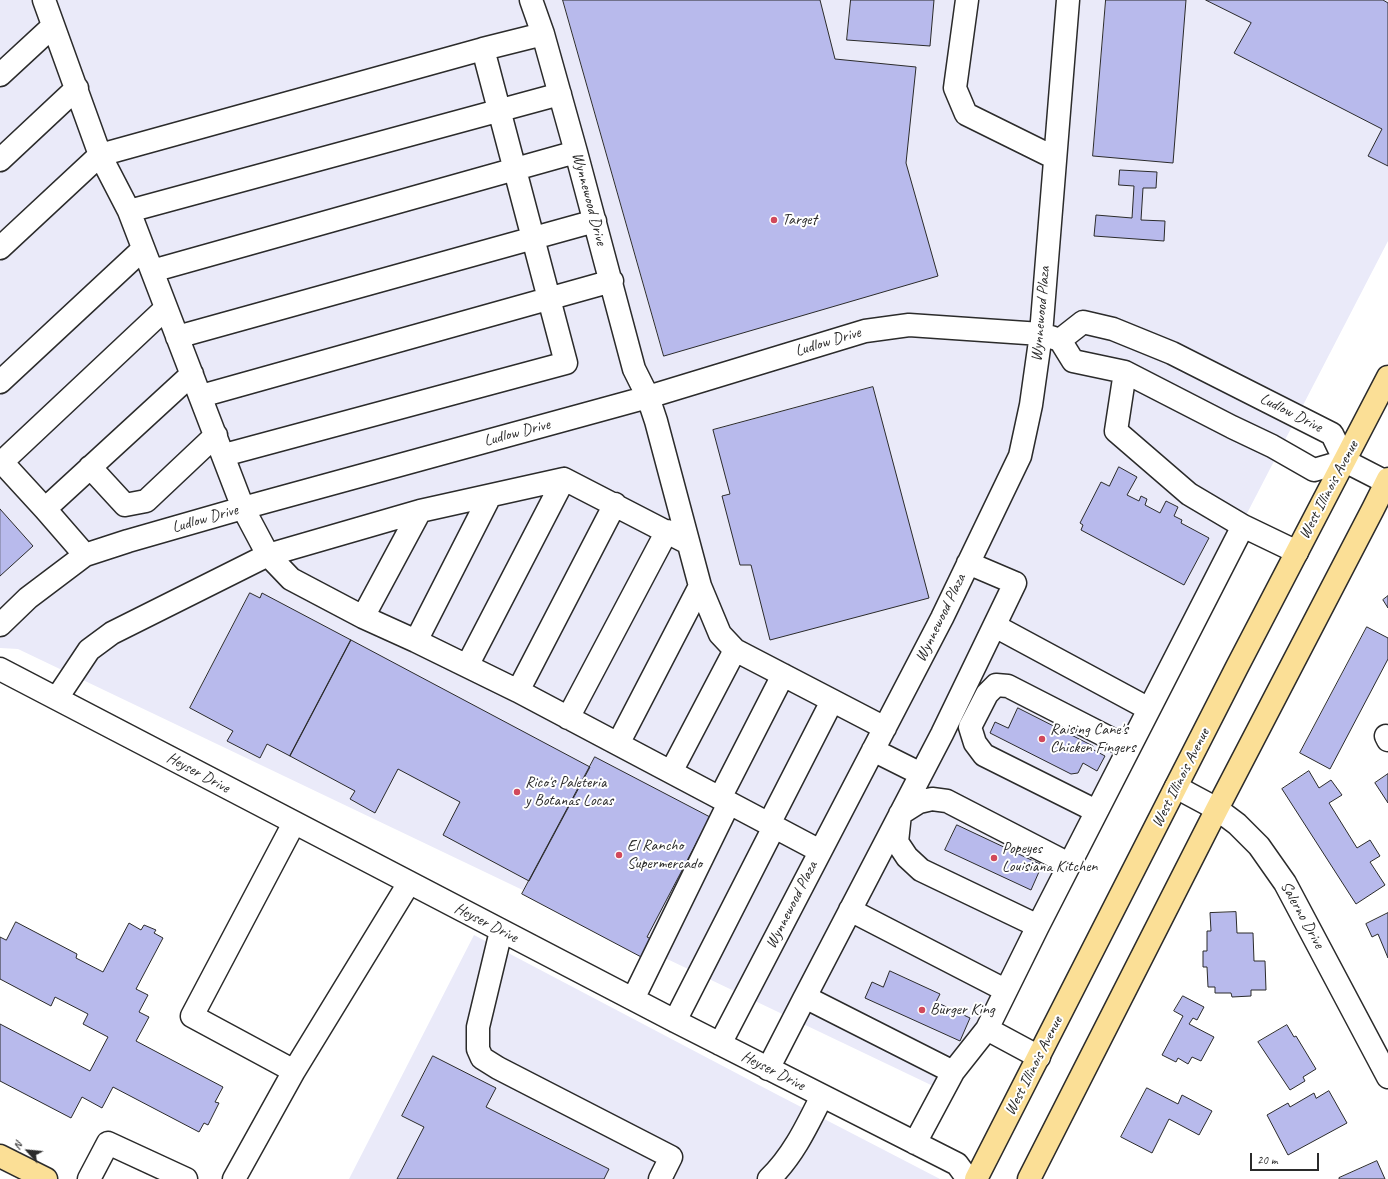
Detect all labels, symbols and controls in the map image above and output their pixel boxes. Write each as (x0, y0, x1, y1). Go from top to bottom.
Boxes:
street label: Wynnewood Drive (567, 150, 611, 248)
place label: Target (782, 210, 817, 230)
marker: Target (769, 215, 779, 225)
street label: Wynnewood Plaza (1027, 266, 1055, 362)
street label: Ludlow Drive (793, 323, 863, 361)
street label: Ludlow Drive (1257, 389, 1325, 437)
street label: Ludlow Drive (482, 415, 552, 451)
street label: West Illinois Avenue (1295, 438, 1363, 542)
street label: Ludlow Drive (170, 500, 240, 538)
street label: Wynnewood Plaza (911, 571, 971, 665)
place label: Raising Cane's Chicken Fingers (1050, 720, 1135, 758)
street label: West Illinois Avenue (1148, 725, 1214, 831)
marker: Raising Cane's Chicken Fingers (1037, 734, 1047, 744)
street label: Heyser Drive (163, 748, 233, 798)
place label: Rico's Paleteria y Botanas Locas (525, 773, 613, 811)
marker: Rico's Paleteria y Botanas Locas (512, 787, 522, 797)
place label: El Rancho Supermercado (627, 836, 702, 874)
place label: Popeyes Louisiana Kitchen (1002, 839, 1098, 877)
marker: El Rancho Supermercado (614, 850, 624, 860)
marker: Popeyes Louisiana Kitchen (989, 853, 999, 863)
street label: Wynnewood Plaza (762, 858, 822, 952)
street label: Salerno Drive (1276, 878, 1328, 952)
street label: Heyser Drive (451, 899, 521, 947)
place label: Burger King (930, 1000, 995, 1020)
marker: Burger King (917, 1005, 927, 1015)
street label: West Illinois Avenue (1001, 1013, 1067, 1119)
street label: Heyser Drive (738, 1047, 808, 1095)
north arrow (8, 1131, 48, 1171)
text: N (10, 1139, 25, 1152)
scale bar (1252, 1145, 1321, 1171)
text: 20 m (1257, 1152, 1277, 1168)

